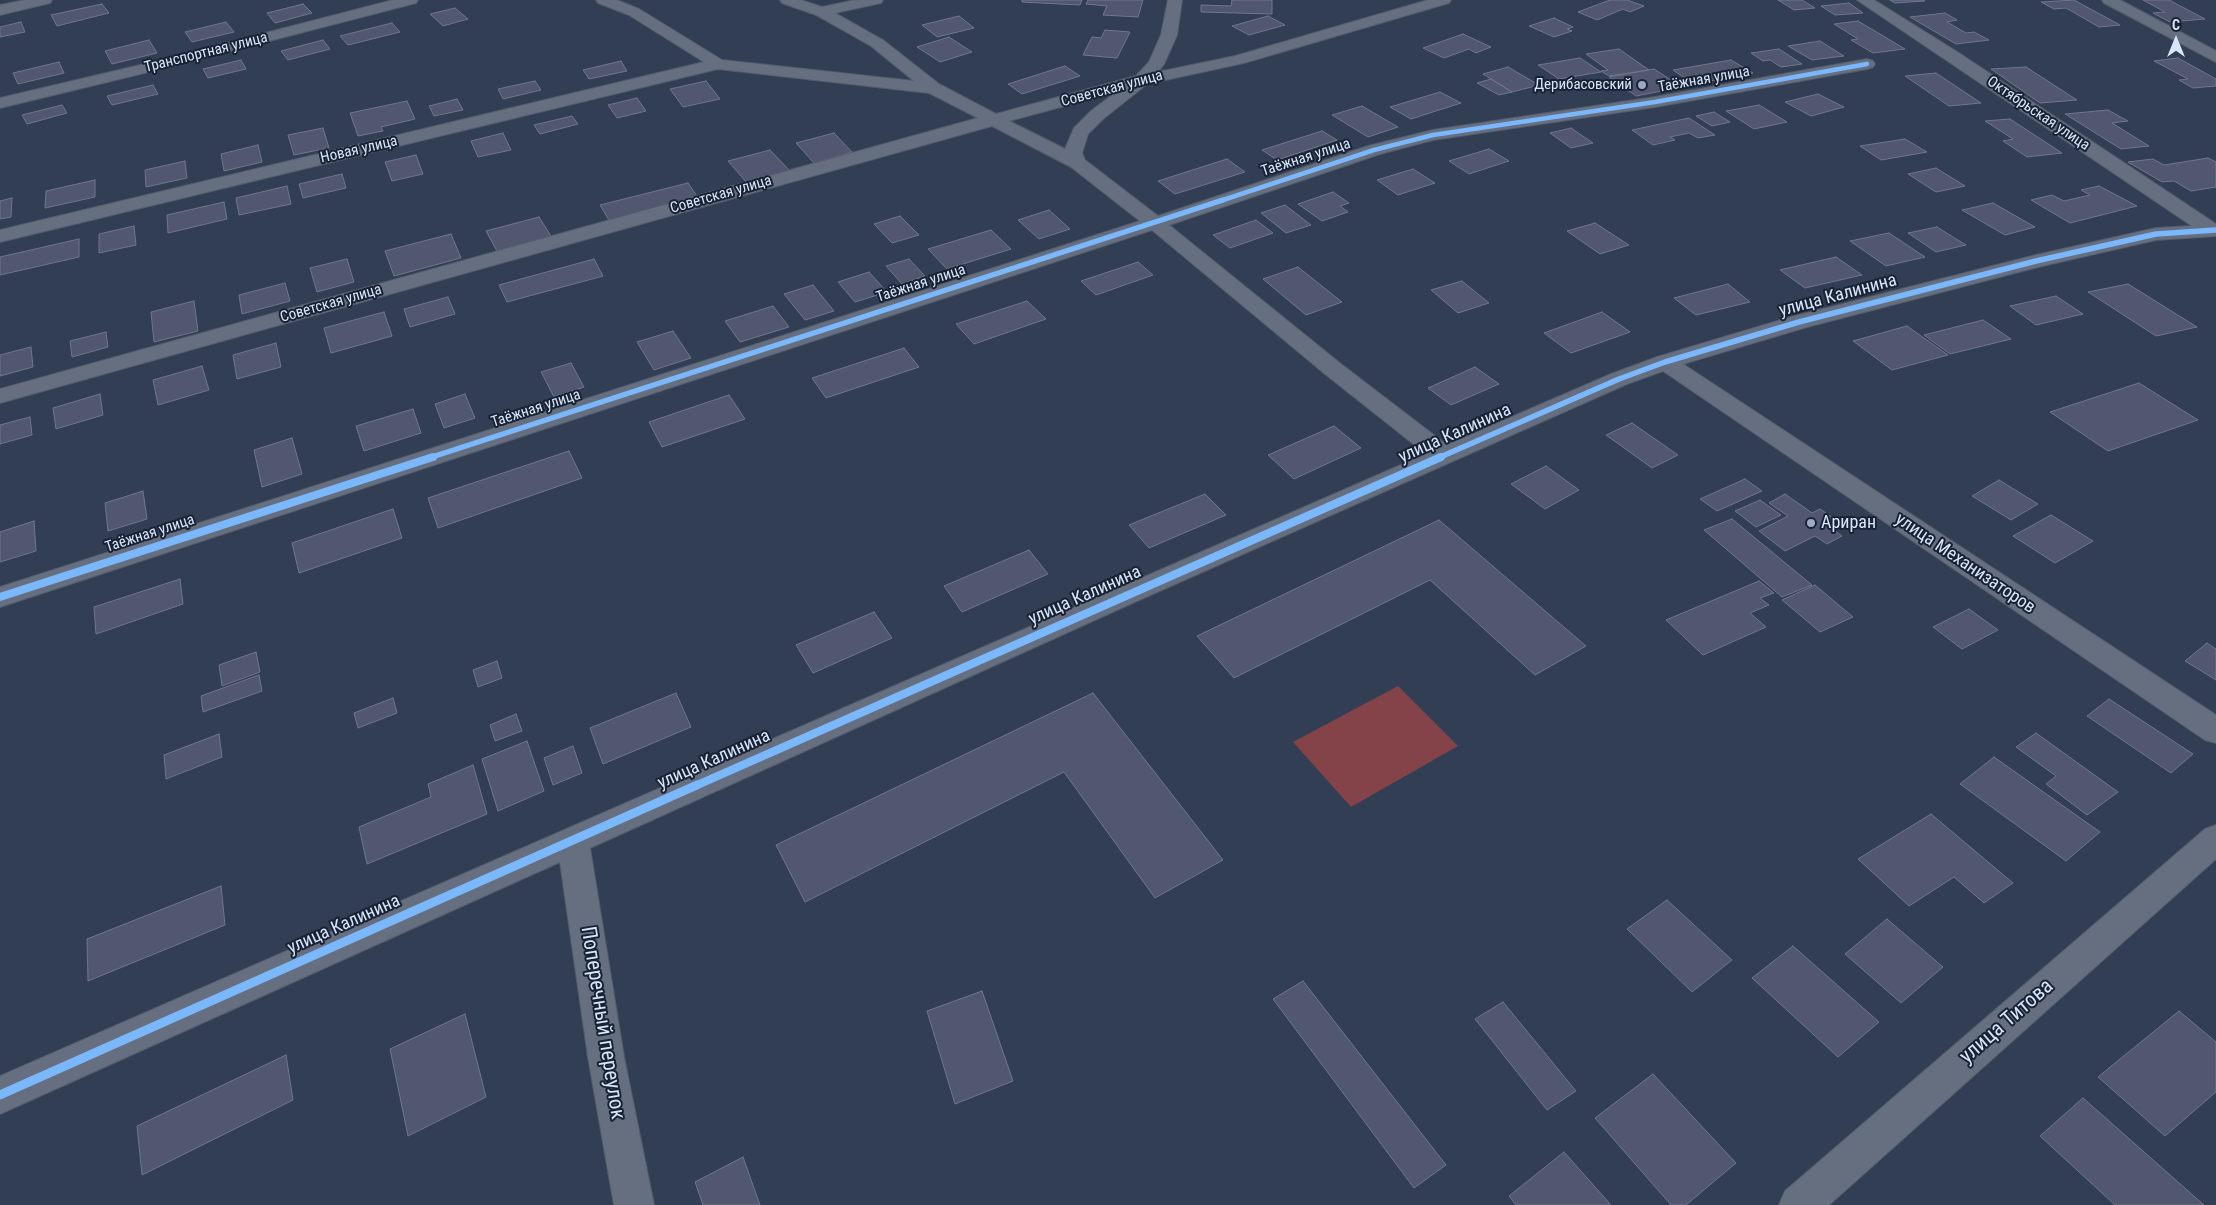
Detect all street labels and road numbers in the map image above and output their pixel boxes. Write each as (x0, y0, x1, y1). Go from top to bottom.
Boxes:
street label: Транспортная улица (143, 29, 269, 77)
street label: Таёжная улица (1657, 63, 1751, 97)
street label: Советская улица (1059, 67, 1165, 111)
street label: Октябрьская улица (1983, 73, 2093, 155)
street label: Новая улица (319, 132, 399, 168)
street label: Таёжная улица (1259, 135, 1353, 181)
street label: Советская улица (668, 172, 774, 218)
street label: Таёжная улица (874, 261, 968, 307)
street label: улица Калинина (1777, 270, 1899, 322)
street label: Советская улица (278, 281, 384, 327)
street label: Таёжная улица (489, 386, 583, 432)
street label: улица Калинина (1395, 400, 1515, 468)
street label: улица Механизаторов (1891, 509, 2039, 619)
street label: Таёжная улица (103, 511, 197, 557)
street label: улица Калинина (1025, 562, 1145, 630)
street label: улица Калинина (654, 726, 774, 794)
street label: улица Калинина (284, 891, 404, 959)
street label: Поперечный переулок (574, 925, 630, 1121)
street label: улица Титова (1955, 975, 2059, 1069)

